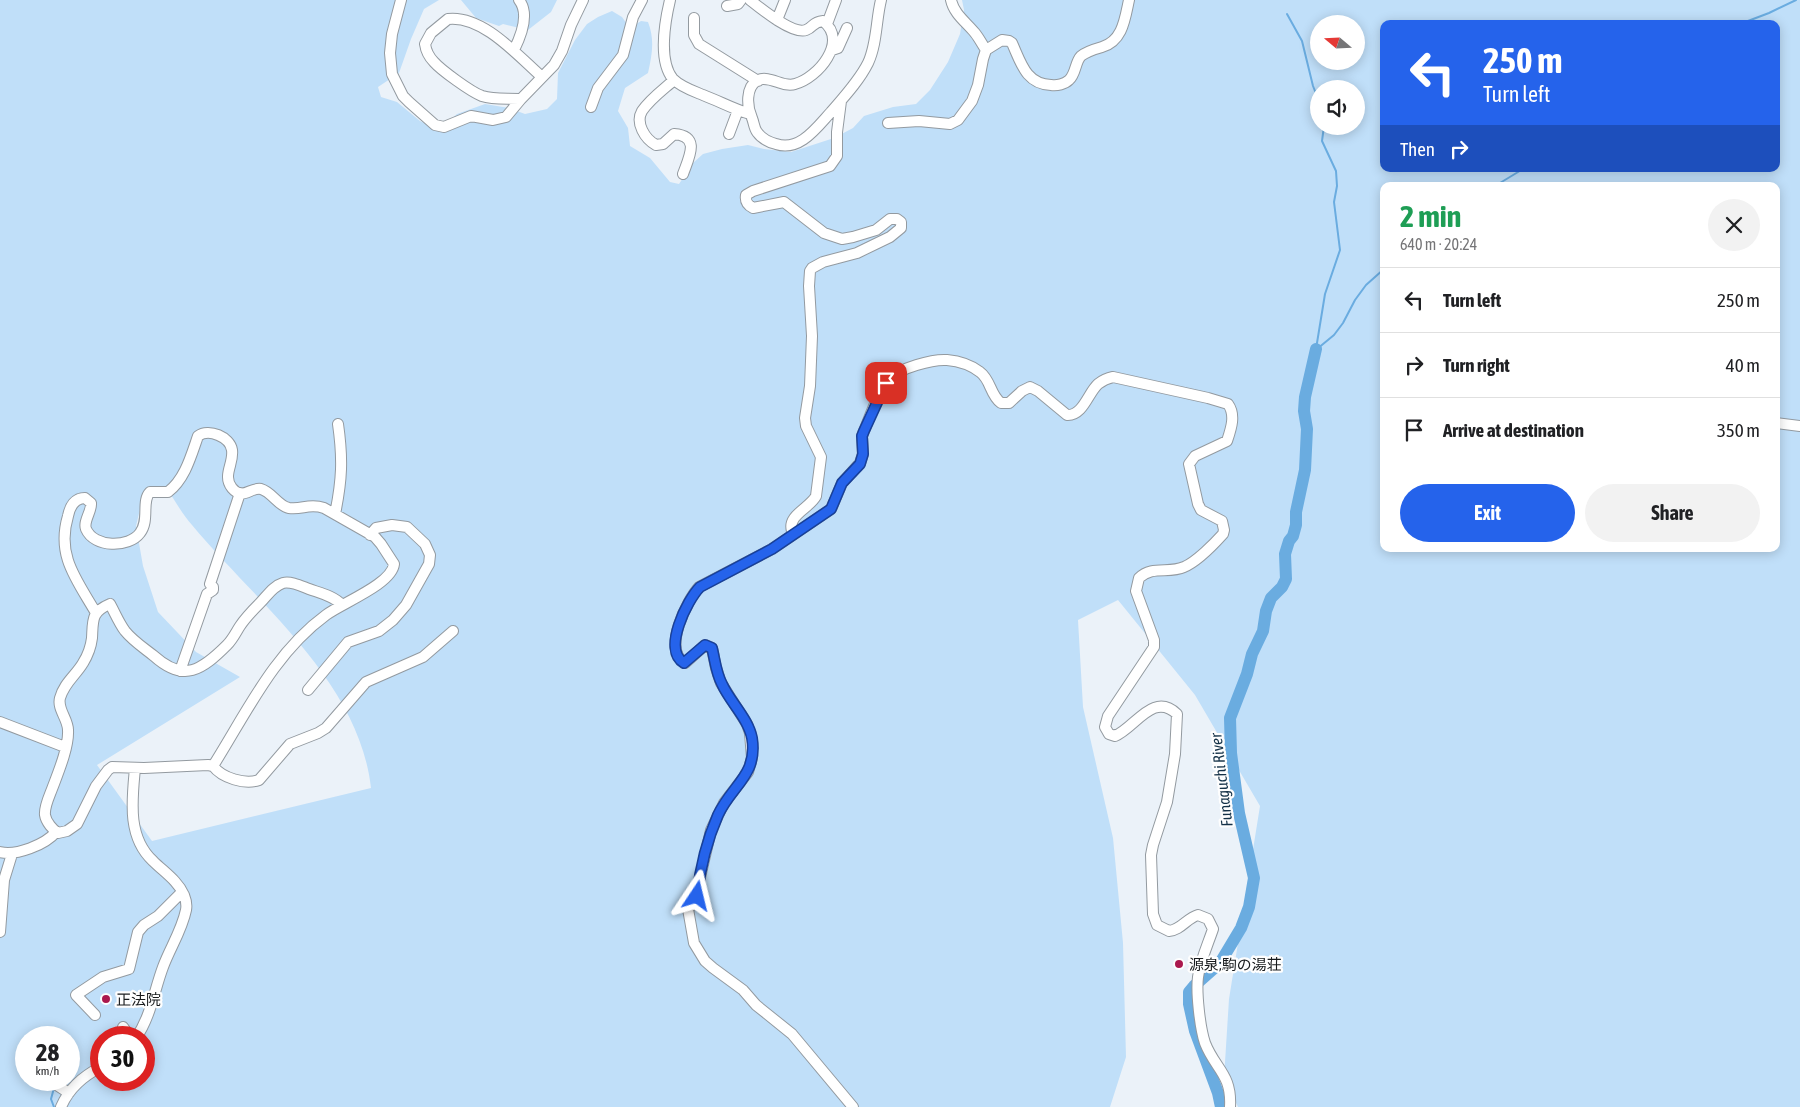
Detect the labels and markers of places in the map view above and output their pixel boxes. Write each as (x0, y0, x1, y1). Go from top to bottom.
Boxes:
pin (865, 362, 907, 404)
place label: 源泉;駒の湯荘 (1189, 956, 1282, 973)
marker: 源泉;駒の湯荘 (1173, 958, 1185, 970)
place label: 正法院 (116, 991, 161, 1008)
marker: 正法院 (100, 993, 112, 1005)

